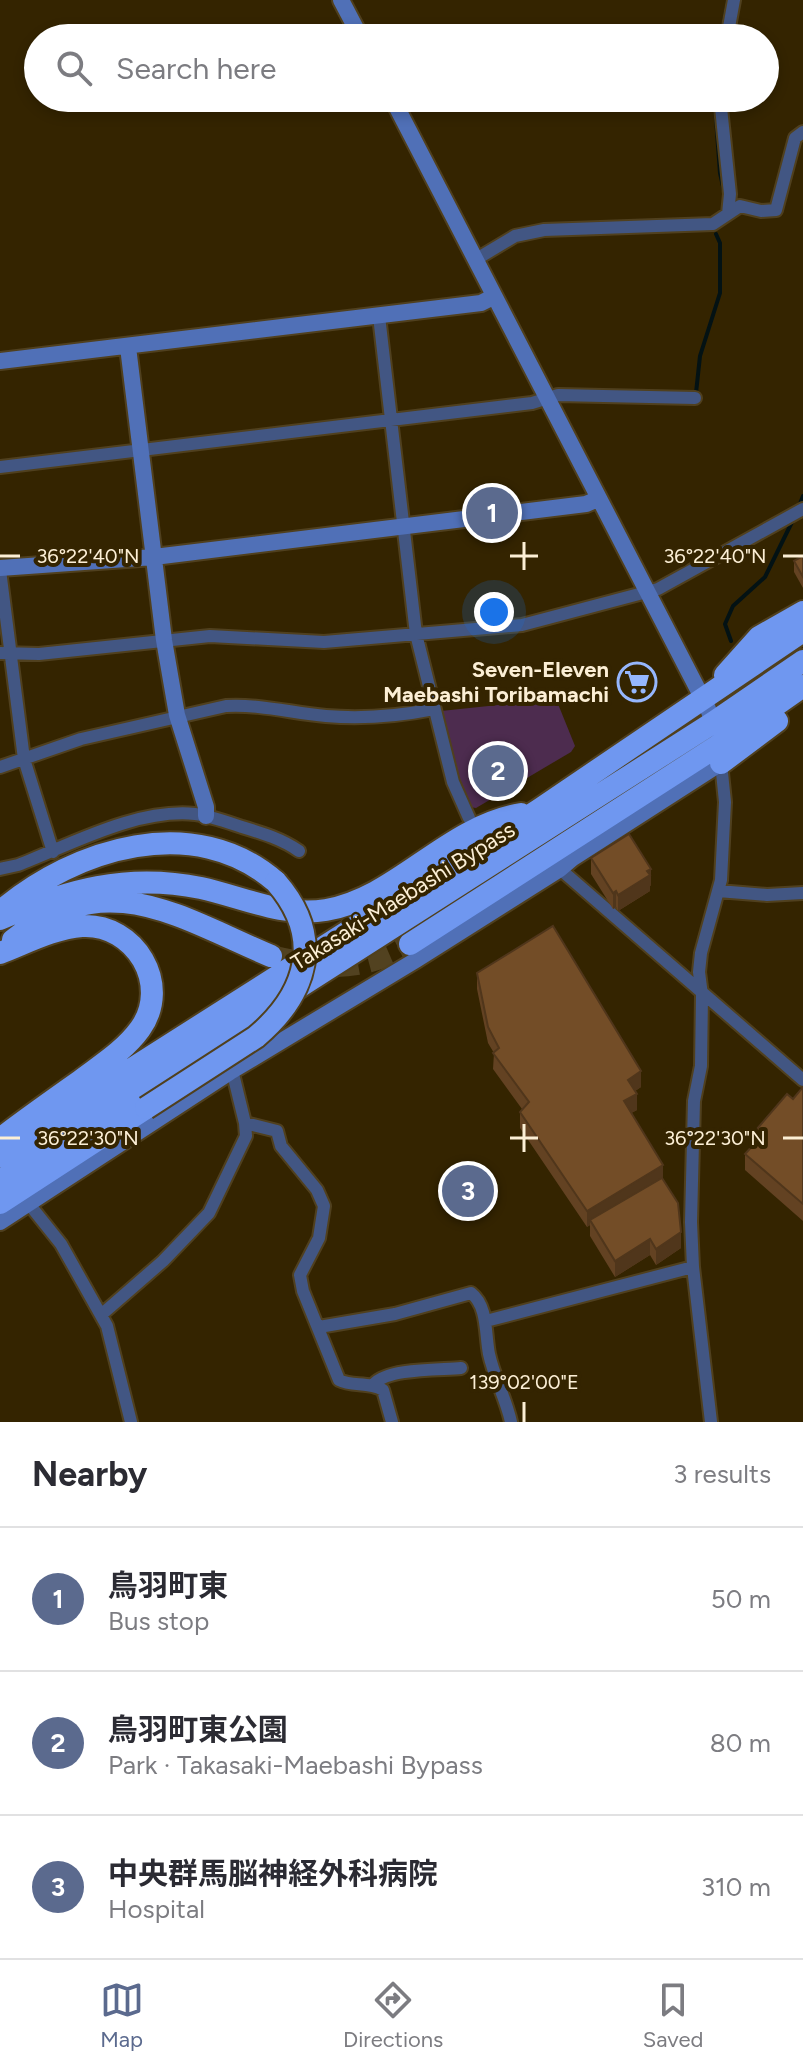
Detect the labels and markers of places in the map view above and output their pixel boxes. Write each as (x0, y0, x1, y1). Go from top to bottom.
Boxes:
pin: 1 (466, 483, 518, 543)
place label: Seven-Eleven Maebashi Toribamachi (383, 656, 609, 708)
supermarket icon: Seven-Eleven Maebashi Toribamachi (616, 661, 658, 703)
pin: 2 (472, 741, 524, 801)
pin: 3 (442, 1161, 494, 1221)

